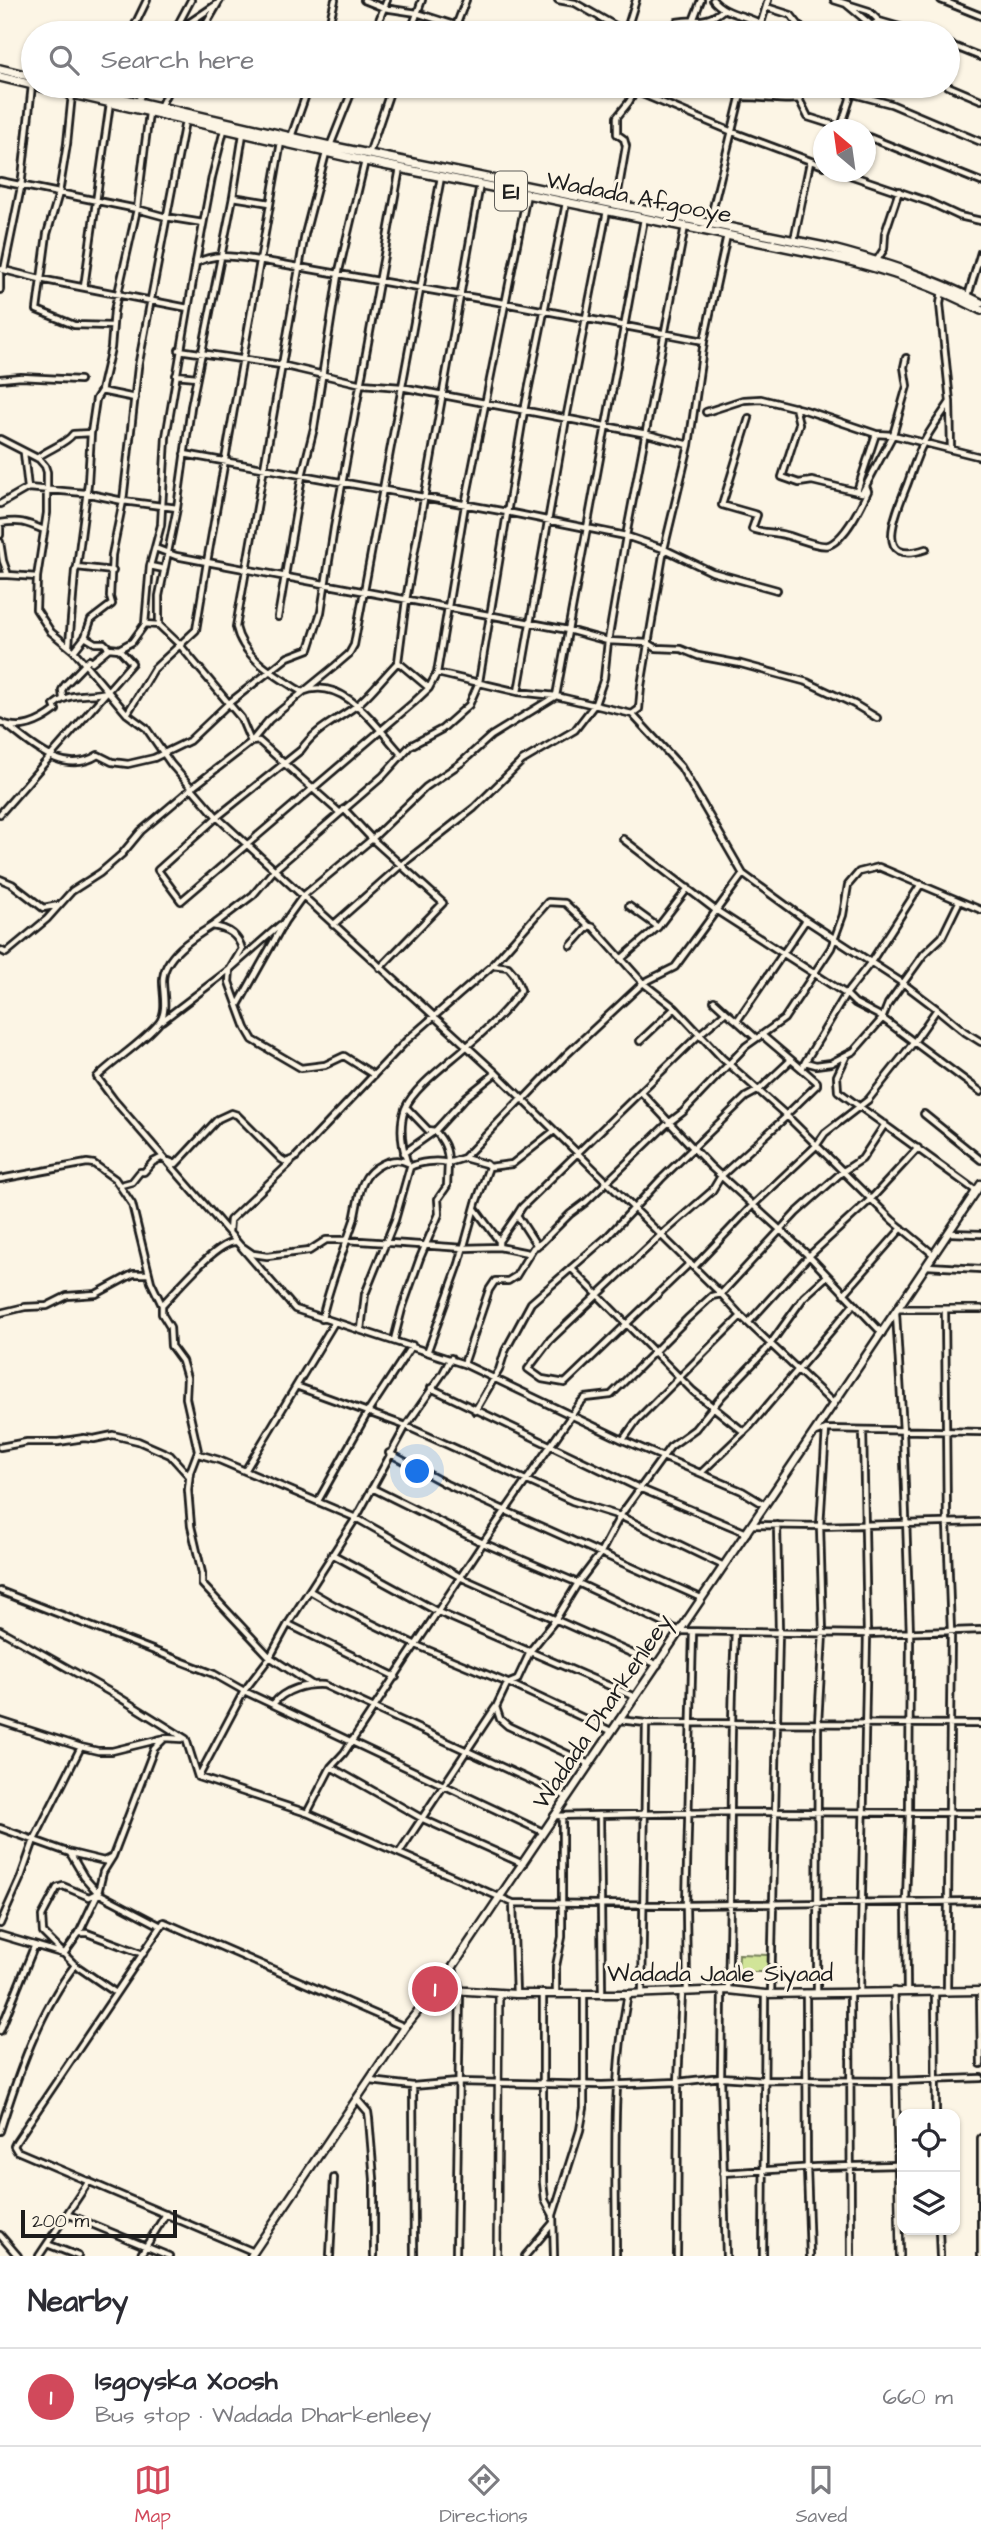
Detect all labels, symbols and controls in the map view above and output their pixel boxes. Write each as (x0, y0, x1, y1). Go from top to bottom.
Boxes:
search box (21, 21, 960, 98)
icon: search (45, 41, 83, 79)
text: Search here (101, 42, 254, 78)
north arrow (813, 119, 876, 182)
street label: Wadada Afgooye (543, 163, 735, 234)
road number: E1 (495, 172, 527, 210)
your location (400, 1454, 434, 1488)
street label: Wadada Dharkenleey (525, 1607, 682, 1817)
street label: Wadada Jaale Siyaad (607, 1957, 833, 1992)
pin: 1 (412, 1963, 458, 2015)
map controls (897, 2109, 960, 2235)
button: locate (897, 2109, 960, 2172)
button: layers (897, 2172, 960, 2235)
scale bar (21, 2207, 177, 2239)
text: 200 m (32, 2208, 89, 2235)
text: Nearby (28, 2281, 128, 2323)
text: Isgoyska Xoosh (95, 2363, 278, 2399)
text: 1 (50, 2381, 52, 2413)
text: 660 m (883, 2381, 953, 2413)
text: Bus stop · Wadada Dharkenleey (95, 2399, 431, 2431)
tab: Map (134, 2461, 172, 2530)
tab: Directions (439, 2461, 528, 2530)
tab: Saved (795, 2461, 847, 2530)

